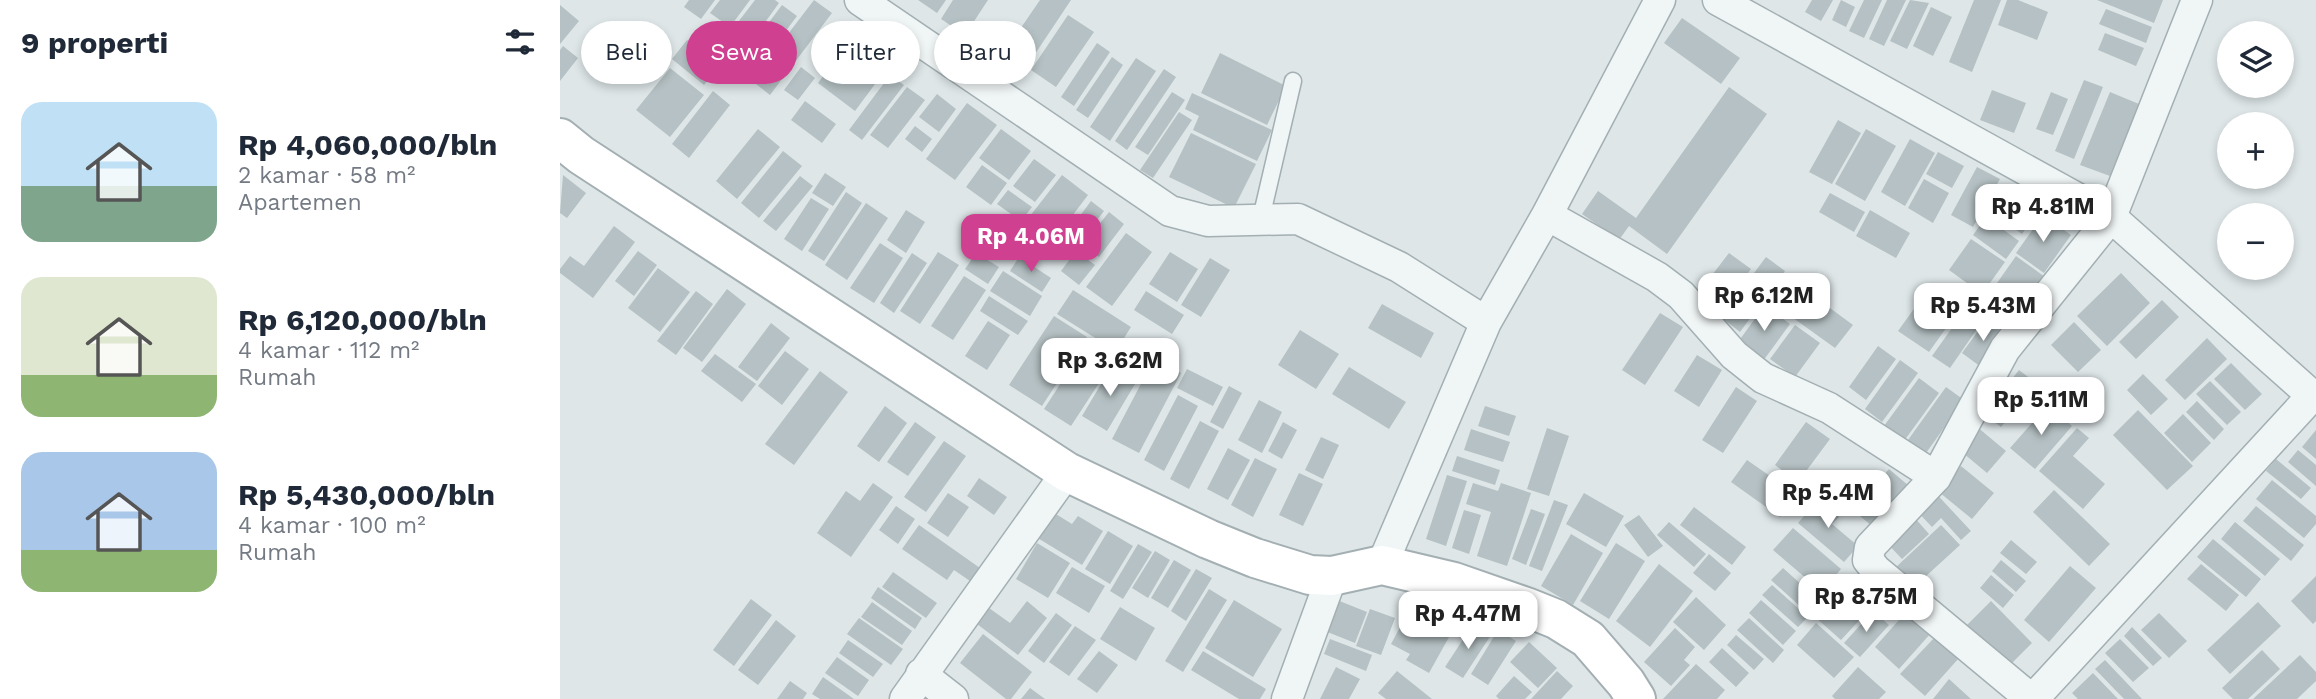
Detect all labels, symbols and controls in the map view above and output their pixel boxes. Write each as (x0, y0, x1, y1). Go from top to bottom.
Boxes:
chip: Beli (581, 21, 672, 84)
chip: Sewa (686, 21, 797, 84)
chip: Filter (811, 21, 920, 84)
chip: Baru (934, 21, 1036, 84)
map controls (2217, 21, 2294, 280)
button: layers (2217, 21, 2294, 98)
icon: filters (501, 23, 539, 61)
text: 9 properti (21, 25, 168, 60)
button: + (2217, 112, 2294, 189)
text: Rp 4,060,000/bln (238, 127, 497, 162)
icon: home (77, 130, 161, 214)
text: 2 kamar · 58 m² (238, 162, 415, 189)
pin: Rp 4.81M (1971, 184, 2115, 244)
text: Apartemen (238, 189, 362, 216)
text: Rp 4.81M (1991, 193, 2095, 220)
button: − (2217, 203, 2294, 280)
pin: Rp 4.06M (959, 215, 1103, 274)
text: Rp 4.06M (977, 223, 1085, 250)
pin: Rp 6.12M (1692, 274, 1836, 333)
text: Rp 6.12M (1714, 282, 1814, 309)
pin: Rp 5.43M (1911, 284, 2055, 343)
text: Rp 5.43M (1930, 292, 2036, 319)
text: Rp 6,120,000/bln (238, 302, 487, 337)
icon: home (77, 305, 161, 389)
text: 4 kamar · 112 m² (238, 337, 419, 364)
pin: Rp 3.62M (1038, 338, 1182, 398)
text: Rp 3.62M (1057, 347, 1163, 374)
text: Rumah (238, 364, 316, 391)
pin: Rp 5.11M (1969, 378, 2113, 437)
text: Rp 5.11M (1993, 386, 2089, 413)
pin: Rp 5.4M (1763, 470, 1893, 530)
text: Rp 5,430,000/bln (238, 477, 495, 512)
text: Rp 5.4M (1782, 479, 1874, 506)
icon: home (77, 480, 161, 564)
text: 4 kamar · 100 m² (238, 512, 426, 539)
text: Rumah (238, 539, 316, 566)
pin: Rp 8.75M (1794, 574, 1938, 634)
text: Rp 8.75M (1814, 583, 1918, 610)
pin: Rp 4.47M (1396, 592, 1540, 651)
text: Rp 4.47M (1415, 600, 1521, 627)

